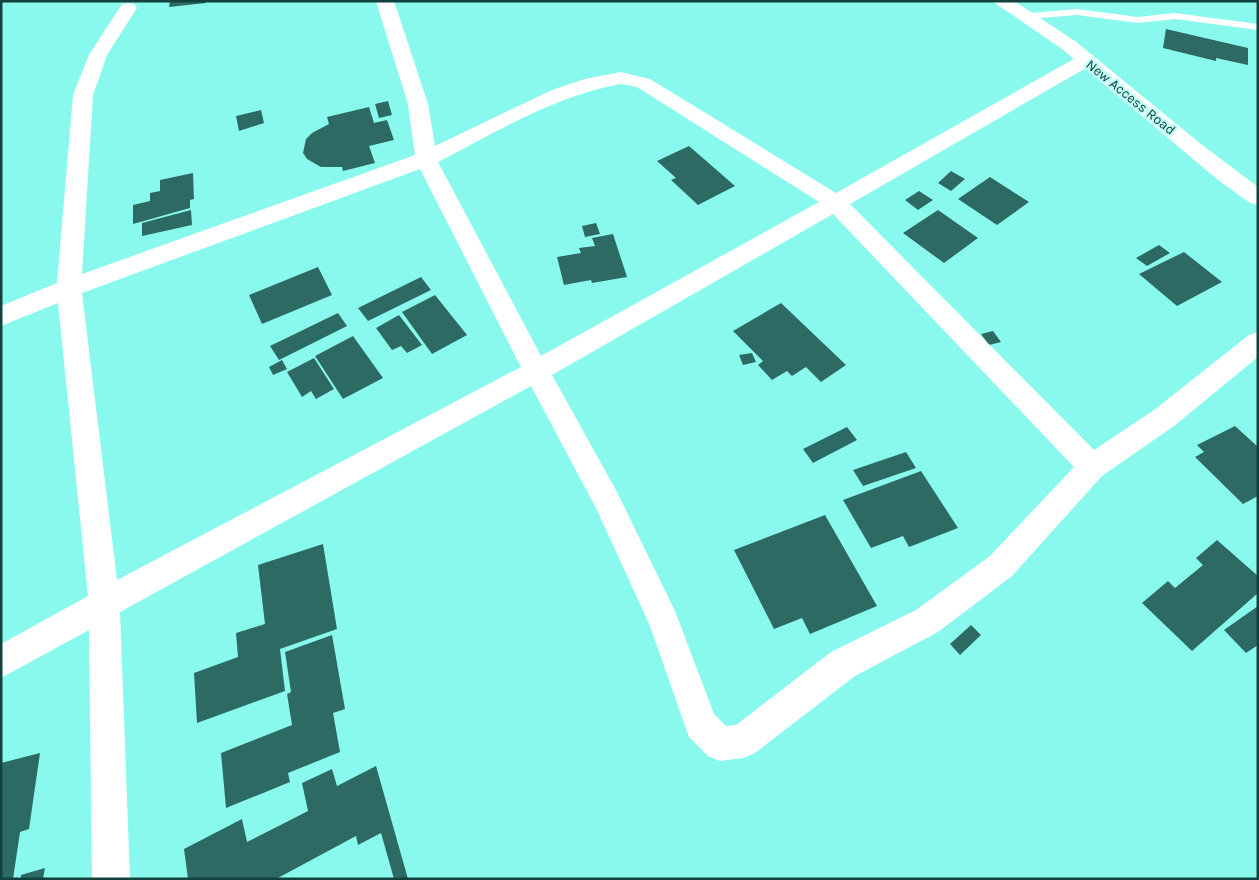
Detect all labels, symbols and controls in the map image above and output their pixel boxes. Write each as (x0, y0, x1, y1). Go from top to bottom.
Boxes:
street label: New Access Road (1083, 56, 1179, 139)

